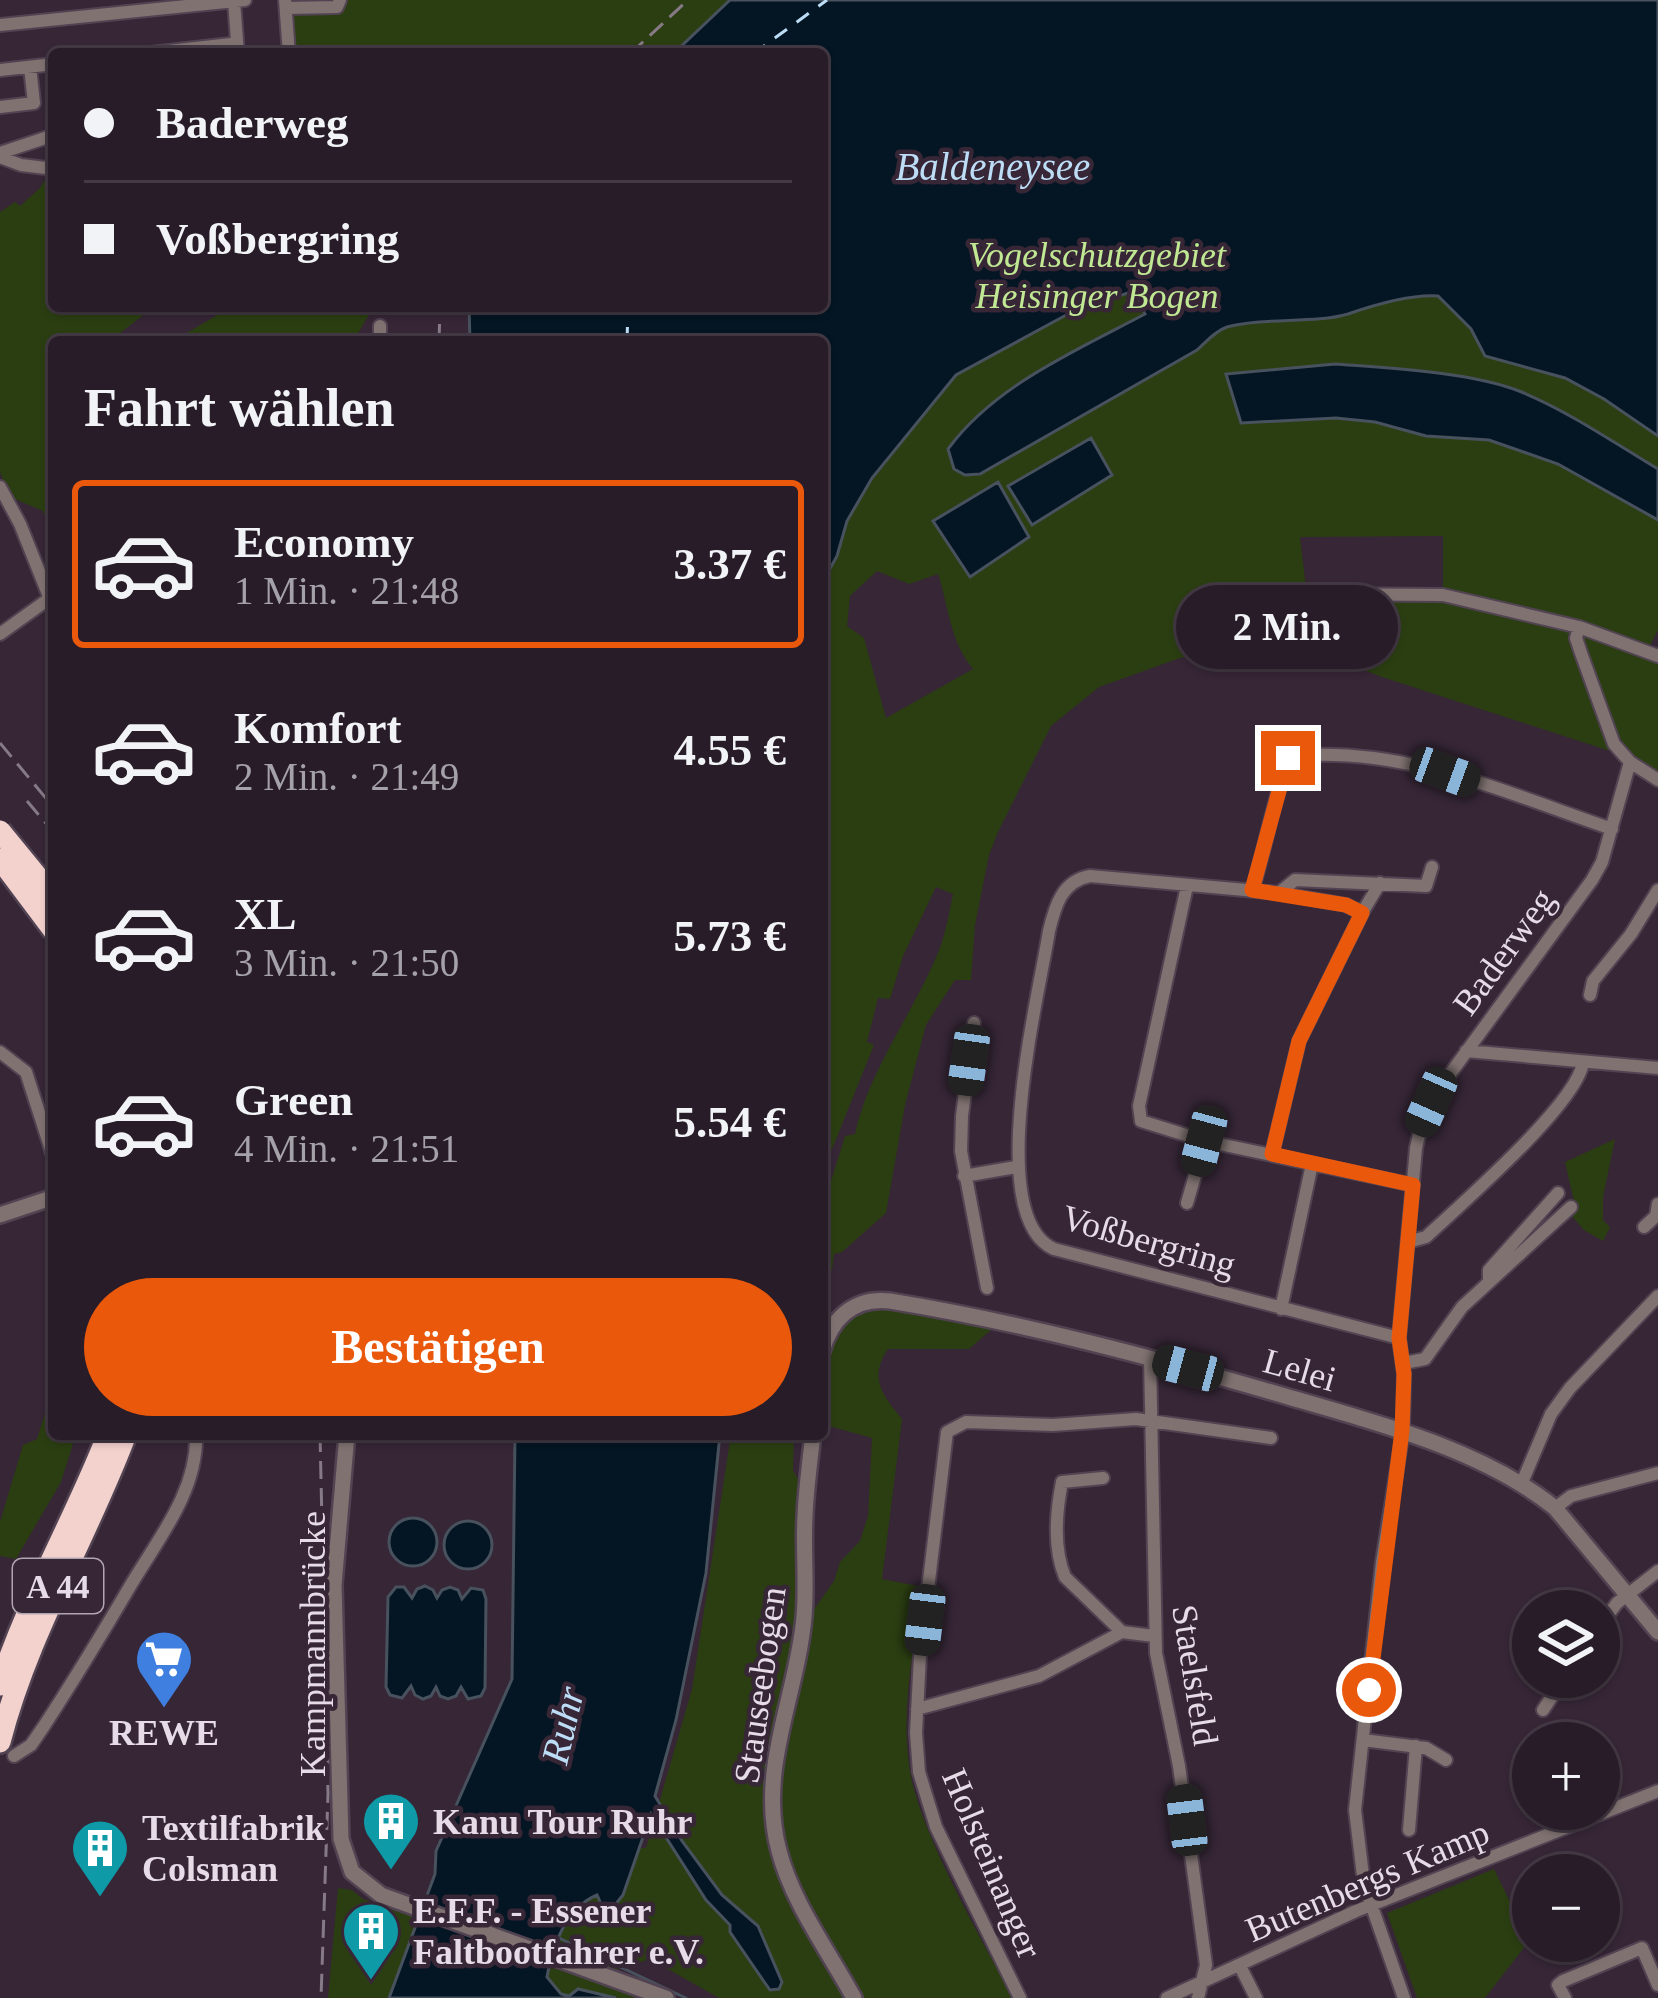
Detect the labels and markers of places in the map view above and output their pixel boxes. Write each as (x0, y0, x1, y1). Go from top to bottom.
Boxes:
supermarket icon: REWE (133, 1628, 195, 1710)
place label: REWE (109, 1713, 219, 1753)
building icon: Kanu Tour Ruhr (360, 1790, 422, 1872)
place label: Kanu Tour Ruhr (433, 1802, 692, 1842)
place label: Textilfabrik Colsman (142, 1808, 325, 1889)
building icon: Textilfabrik Colsman (69, 1817, 131, 1899)
place label: E.F.F. - Essener Faltbootfahrer e.V. (413, 1891, 704, 1972)
building icon: E.F.F. - Essener Faltbootfahrer e.V. (340, 1900, 402, 1982)

